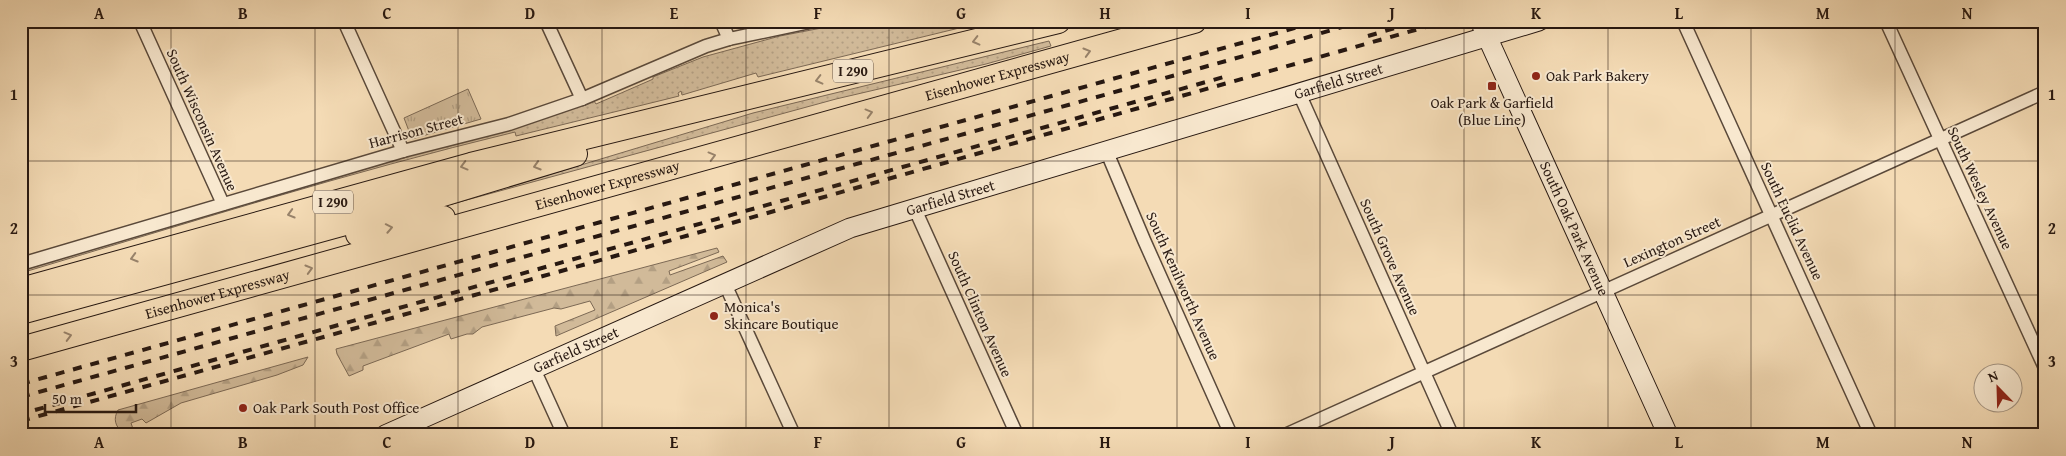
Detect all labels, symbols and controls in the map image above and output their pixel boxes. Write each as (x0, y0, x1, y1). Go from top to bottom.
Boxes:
text: A (94, 1, 105, 25)
text: B (238, 1, 248, 25)
text: C (382, 1, 392, 25)
text: D (525, 1, 535, 25)
text: E (670, 1, 679, 25)
text: F (814, 1, 822, 25)
text: G (956, 1, 966, 25)
text: H (1099, 1, 1111, 25)
text: I (1245, 1, 1251, 25)
text: J (1386, 1, 1395, 25)
text: K (1531, 1, 1542, 25)
text: L (1675, 1, 1684, 25)
text: M (1816, 1, 1830, 25)
text: N (1962, 1, 1973, 25)
one-way arrow (972, 35, 981, 46)
street label: South Wisconsin Avenue (162, 45, 243, 194)
street label: Eisenhower Expressway (923, 45, 1073, 106)
one-way arrow (1082, 47, 1091, 57)
street label: Garfield Street (1291, 57, 1386, 104)
road number: I 290 (833, 59, 873, 82)
place label: Oak Park Bakery (1546, 65, 1650, 86)
marker: Oak Park Bakery (1530, 70, 1542, 82)
one-way arrow (814, 74, 823, 85)
marker: Oak Park & Garfield (Blue Line) (1486, 80, 1498, 92)
text: 1 (10, 82, 18, 106)
text: 1 (2048, 82, 2056, 106)
place label: Oak Park & Garfield (Blue Line) (1430, 92, 1554, 130)
street label: Harrison Street (366, 108, 466, 153)
one-way arrow (865, 108, 873, 119)
street label: South Wesley Avenue (1943, 123, 2018, 253)
one-way arrow (707, 152, 716, 162)
street label: Eisenhower Expressway (533, 154, 683, 215)
street label: South Oak Park Avenue (1535, 158, 1614, 299)
street label: South Euclid Avenue (1756, 158, 1829, 283)
one-way arrow (534, 160, 542, 170)
one-way arrow (461, 161, 469, 171)
street label: Garfield Street (903, 174, 998, 221)
road number: I 290 (313, 190, 353, 213)
street label: South Grove Avenue (1355, 195, 1426, 319)
street label: South Kenilworth Avenue (1141, 208, 1226, 363)
one-way arrow (287, 209, 295, 219)
street label: Lexington Street (1620, 210, 1724, 272)
text: 2 (10, 216, 18, 240)
text: 2 (2048, 216, 2056, 240)
one-way arrow (385, 223, 394, 233)
street label: South Clinton Avenue (943, 247, 1018, 380)
one-way arrow (131, 253, 139, 263)
street label: Eisenhower Expressway (143, 263, 293, 324)
one-way arrow (305, 264, 314, 275)
place label: Monica's Skincare Boutique (724, 296, 838, 334)
marker: Monica's Skincare Boutique (708, 310, 720, 322)
street label: Garfield Street (530, 321, 623, 378)
one-way arrow (64, 331, 73, 342)
text: 3 (10, 349, 18, 373)
text: 3 (2048, 349, 2056, 373)
north arrow (1974, 364, 2024, 414)
text: N (1985, 365, 2002, 387)
scale bar (45, 381, 136, 413)
text: 50 m (52, 388, 83, 409)
place label: Oak Park South Post Office (253, 397, 419, 418)
marker: Oak Park South Post Office (237, 402, 249, 414)
text: A (94, 430, 105, 454)
text: B (238, 430, 248, 454)
text: C (382, 430, 392, 454)
text: D (525, 430, 535, 454)
text: E (670, 430, 679, 454)
text: F (814, 430, 822, 454)
text: G (956, 430, 966, 454)
text: H (1099, 430, 1111, 454)
text: I (1245, 430, 1251, 454)
text: J (1386, 430, 1395, 454)
text: K (1531, 430, 1542, 454)
text: L (1675, 430, 1684, 454)
text: M (1816, 430, 1830, 454)
text: N (1962, 430, 1973, 454)

